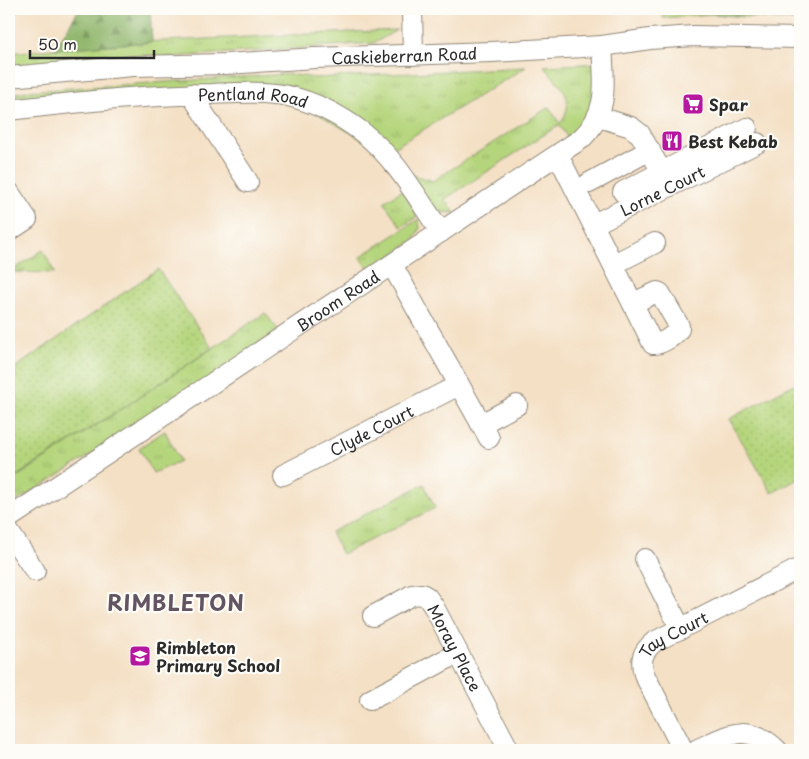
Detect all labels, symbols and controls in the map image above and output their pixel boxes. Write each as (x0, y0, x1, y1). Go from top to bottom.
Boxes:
scale bar (30, 28, 154, 60)
text: 50 m (38, 32, 77, 55)
street label: Caskieberran Road (331, 40, 478, 69)
street label: Pentland Road (197, 81, 312, 113)
supermarket icon: Spar (681, 92, 705, 116)
place label: Spar (709, 92, 749, 116)
restaurant icon: Best Kebab (660, 129, 684, 153)
place label: Best Kebab (688, 129, 778, 153)
street label: Lorne Court (616, 159, 709, 221)
street label: Broom Road (291, 264, 384, 337)
street label: Clyde Court (325, 398, 418, 461)
district label: RIMBLETON (107, 586, 245, 618)
street label: Moray Place (422, 600, 488, 695)
street label: Tay Court (632, 605, 712, 662)
place label: Rimbleton Primary School (156, 635, 280, 677)
school or university icon: Rimbleton Primary School (128, 644, 152, 668)

